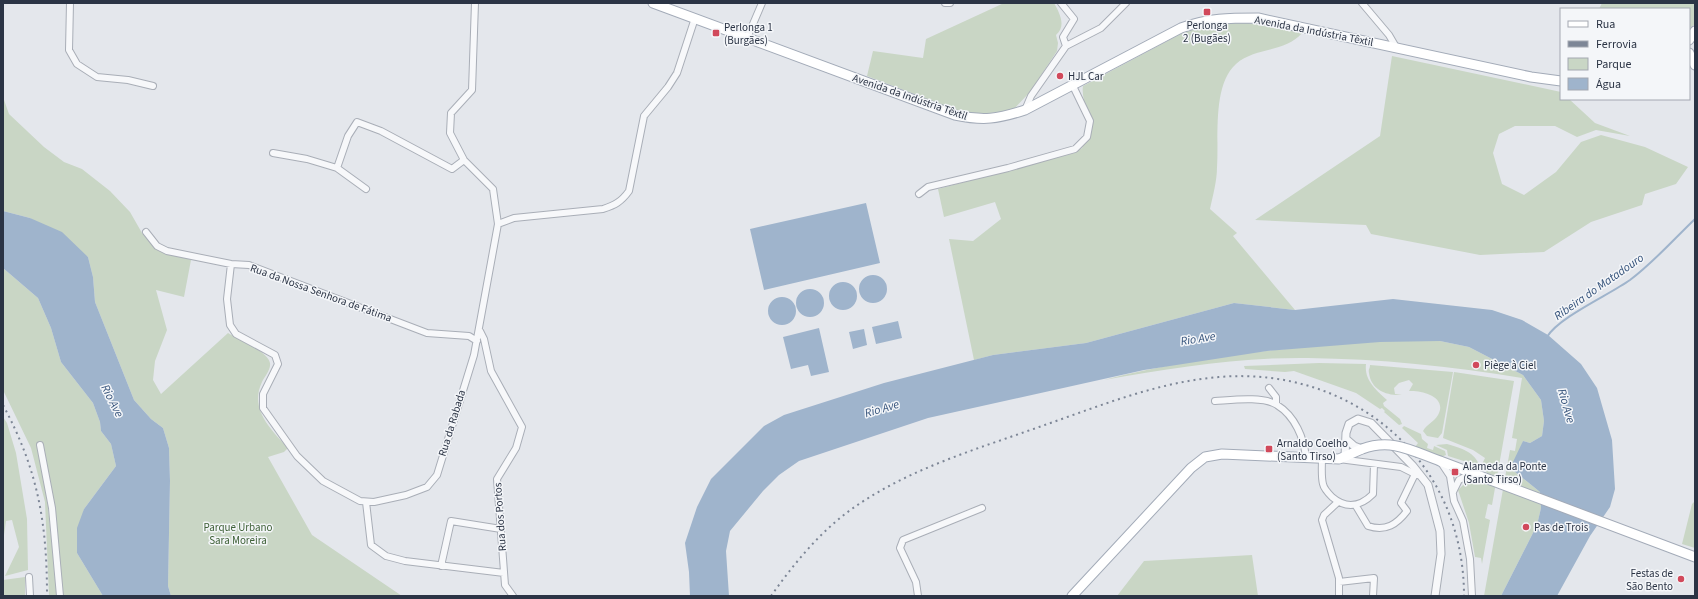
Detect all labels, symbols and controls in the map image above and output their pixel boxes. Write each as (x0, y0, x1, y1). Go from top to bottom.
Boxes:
marker: Perlonga 2 (Bugães) (1202, 7, 1212, 17)
legend (1560, 8, 1690, 100)
street label: Avenida da Indústria Têxtil (1253, 12, 1375, 50)
text: Rua (1596, 16, 1615, 33)
place label: Perlonga 2 (Bugães) (1183, 18, 1231, 46)
place label: Perlonga 1 (Burgães) (724, 20, 773, 48)
marker: Perlonga 1 (Burgães) (711, 28, 721, 38)
text: Ferrovia (1596, 36, 1637, 53)
text: Parque (1596, 56, 1632, 73)
place label: HJL Car (1068, 69, 1104, 84)
street label: Avenida da Indústria Têxtil (851, 70, 970, 124)
marker: HJL Car (1055, 71, 1065, 81)
text: Água (1596, 76, 1621, 93)
water label: Ribeira do Matadouro (1551, 250, 1647, 324)
street label: Rua da Nossa Senhora de Fátima (248, 260, 394, 326)
water label: Rio Ave (1179, 328, 1217, 350)
place label: Piège à Ciel (1484, 358, 1537, 373)
marker: Piège à Ciel (1471, 360, 1481, 370)
water label: Rio Ave (96, 381, 128, 421)
water label: Rio Ave (1553, 387, 1579, 425)
street label: Rua da Rabada (435, 388, 469, 458)
water label: Rio Ave (863, 396, 901, 422)
place label: Arnaldo Coelho (Santo Tirso) (1277, 436, 1348, 464)
marker: Arnaldo Coelho (Santo Tirso) (1264, 444, 1274, 454)
place label: Alameda da Ponte (Santo Tirso) (1463, 459, 1547, 487)
marker: Alameda da Ponte (Santo Tirso) (1450, 467, 1460, 477)
street label: Rua dos Portos (490, 482, 510, 552)
park label: Parque Urbano Sara Moreira (203, 520, 273, 548)
place label: Pas de Trois (1534, 520, 1589, 535)
marker: Pas de Trois (1521, 522, 1531, 532)
place label: Festas de São Bento (1626, 566, 1674, 594)
marker: Festas de São Bento (1676, 574, 1686, 584)

